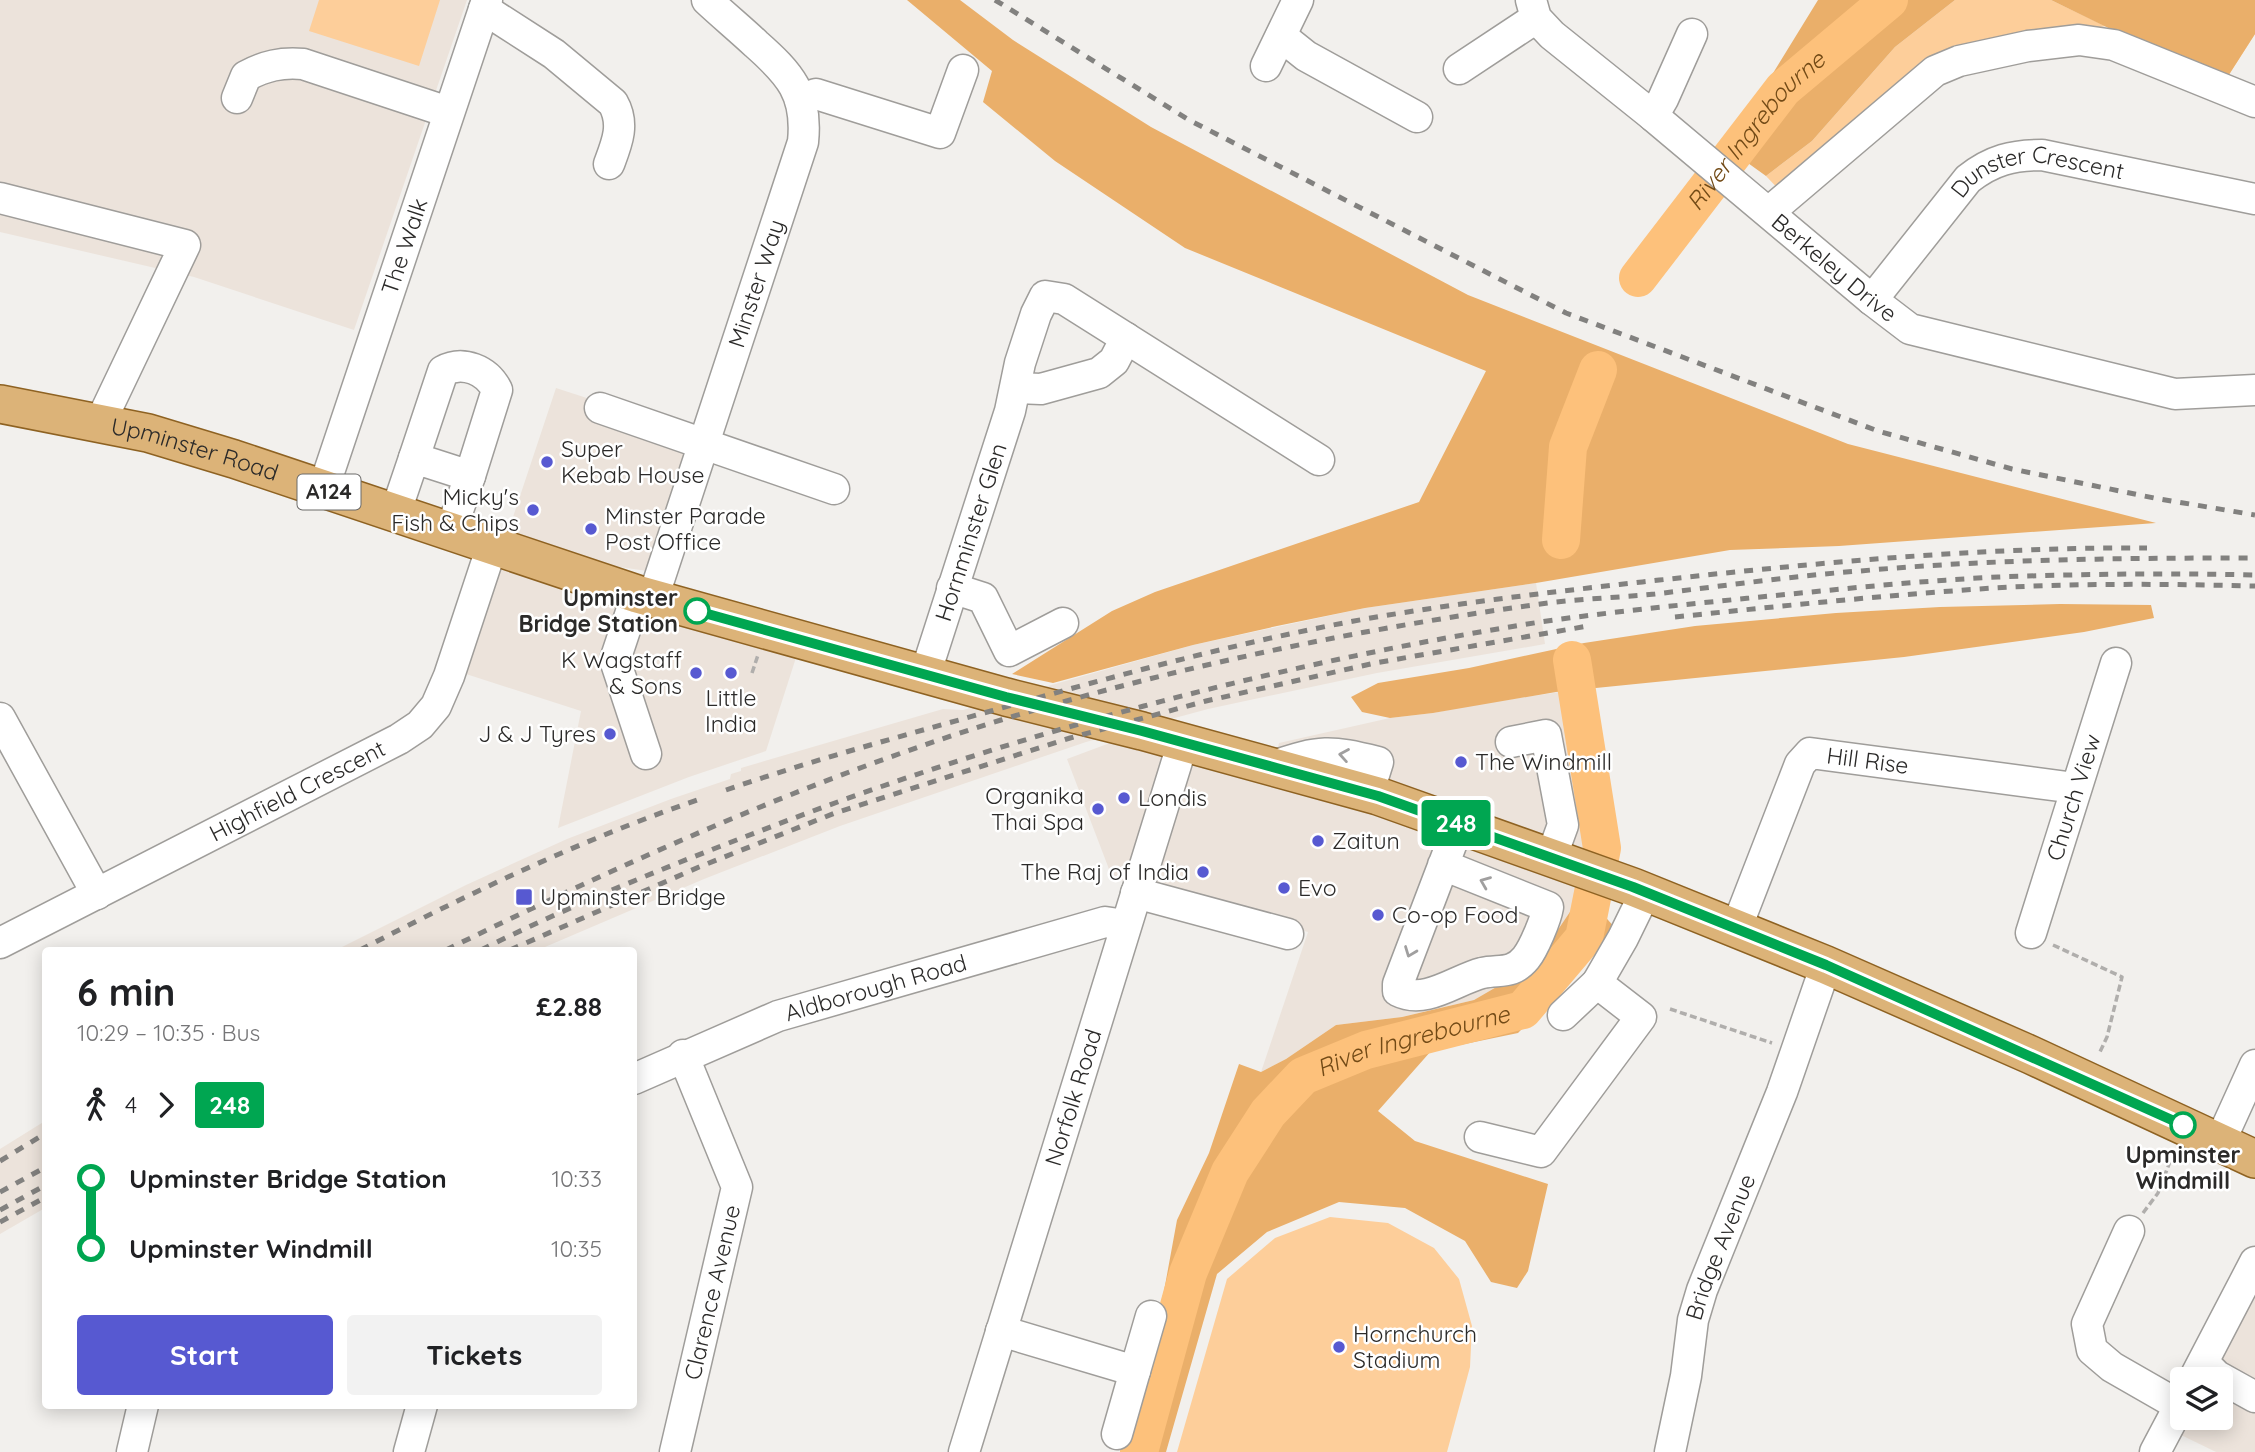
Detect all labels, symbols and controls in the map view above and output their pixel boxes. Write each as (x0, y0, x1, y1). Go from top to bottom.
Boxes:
water label: River Ingrebourne (1680, 43, 1832, 216)
street label: Dunster Crescent (1944, 140, 2127, 203)
street label: The Walk (374, 194, 434, 298)
street label: Berkeley Drive (1766, 207, 1903, 328)
street label: Minster Way (721, 216, 790, 351)
street label: Upminster Road (109, 411, 282, 487)
place label: Super Kebab House (561, 434, 704, 489)
street label: Hornminster Glen (928, 439, 1013, 625)
marker: Super Kebab House (539, 454, 555, 470)
road number: A124 (298, 475, 360, 510)
place label: Micky's Fish & Chips (391, 482, 519, 537)
place label: Minster Parade Post Office (605, 501, 766, 556)
marker: Micky's Fish & Chips (525, 502, 541, 518)
marker: Minster Parade Post Office (583, 521, 599, 537)
place label: Upminster Bridge Station (518, 583, 678, 638)
marker: Upminster Bridge Station (684, 598, 710, 624)
place label: K Wagstaff & Sons (561, 645, 682, 700)
marker: K Wagstaff & Sons (688, 665, 704, 681)
marker: Little India (723, 665, 739, 681)
place label: Little India (705, 683, 757, 738)
place label: J & J Tyres (478, 719, 596, 748)
marker: J & J Tyres (602, 726, 618, 742)
street label: Church View (2040, 730, 2107, 864)
street label: Highfield Crescent (204, 733, 390, 847)
street label: Hill Rise (1825, 740, 1911, 780)
place label: The Windmill (1475, 747, 1612, 776)
one-way arrow (1338, 748, 1350, 763)
marker: The Windmill (1453, 754, 1469, 770)
place label: Organika Thai Spa (985, 781, 1084, 836)
place label: Londis (1138, 783, 1207, 812)
marker: Londis (1116, 790, 1132, 806)
line badge: 248 (1416, 800, 1496, 846)
marker: Organika Thai Spa (1090, 801, 1106, 817)
text: 248 (1436, 808, 1476, 838)
place label: Zaitun (1332, 826, 1400, 855)
marker: Zaitun (1310, 833, 1326, 849)
place label: The Raj of India (1021, 857, 1189, 886)
marker: The Raj of India (1195, 864, 1211, 880)
place label: Evo (1298, 873, 1337, 902)
one-way arrow (1480, 877, 1492, 891)
marker: Evo (1276, 880, 1292, 896)
place label: Upminster Bridge (540, 882, 726, 911)
marker: Upminster Bridge (514, 887, 534, 907)
place label: Co-op Food (1392, 900, 1518, 929)
marker: Co-op Food (1370, 907, 1386, 923)
one-way arrow (1405, 946, 1419, 958)
street label: Aldborough Road (782, 948, 970, 1027)
text: 6 min (77, 968, 175, 1016)
text: £2.88 (536, 990, 602, 1023)
water label: River Ingrebourne (1312, 998, 1514, 1083)
text: 10:29 – 10:35 · Bus (77, 1018, 260, 1047)
street label: Norfolk Road (1038, 1025, 1108, 1169)
icon: walk (77, 1086, 115, 1124)
icon: forward (147, 1086, 185, 1124)
text: 4 (125, 1090, 137, 1119)
text: 248 (209, 1090, 250, 1120)
marker: Upminster Windmill (2170, 1112, 2196, 1138)
place label: Upminster Windmill (2126, 1140, 2240, 1195)
text: Upminster Bridge Station (129, 1162, 447, 1195)
text: 10:33 (551, 1164, 602, 1193)
street label: Bridge Avenue (1679, 1170, 1761, 1323)
street label: Clarence Avenue (677, 1202, 746, 1383)
text: Upminster Windmill (129, 1232, 373, 1265)
text: 10:35 (551, 1234, 602, 1263)
button: Start (77, 1315, 333, 1395)
button: Tickets (347, 1315, 602, 1395)
place label: Hornchurch Stadium (1353, 1319, 1477, 1374)
marker: Hornchurch Stadium (1331, 1339, 1347, 1355)
map controls (2170, 1367, 2233, 1430)
button: layers (2170, 1367, 2233, 1430)

